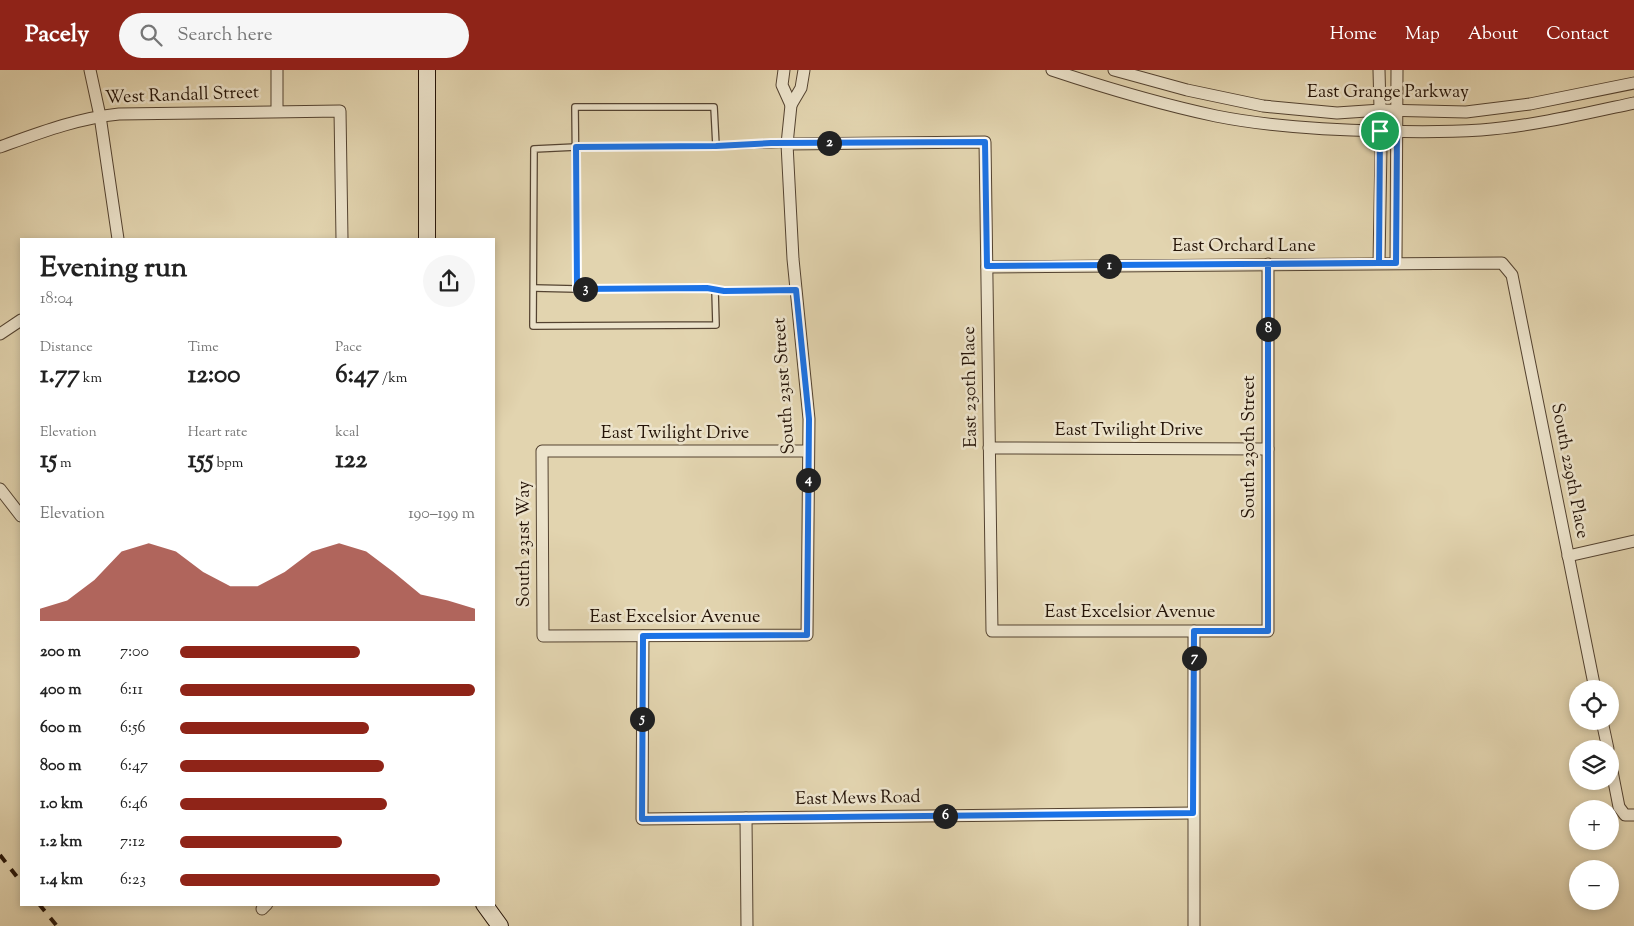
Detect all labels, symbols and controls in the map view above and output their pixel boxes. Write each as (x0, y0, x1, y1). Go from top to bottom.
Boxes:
search box (119, 13, 469, 58)
text: Pacely (25, 18, 89, 52)
icon: search (137, 21, 165, 49)
text: Search here (177, 22, 273, 49)
text: Home (1330, 22, 1377, 48)
text: Map (1405, 22, 1440, 48)
text: About (1468, 22, 1518, 48)
text: Contact (1546, 22, 1609, 48)
street label: West Randall Street (104, 80, 260, 112)
street label: East Grange Parkway (1307, 80, 1469, 106)
pin (1359, 110, 1401, 152)
icon: arrive (1366, 117, 1394, 145)
pin: 2 (816, 130, 842, 156)
text: 2 (826, 133, 833, 153)
street label: East Orchard Lane (1172, 234, 1316, 260)
text: Evening run (40, 249, 187, 289)
pin: 1 (1096, 254, 1122, 278)
button: share (423, 255, 475, 307)
text: 1 (1107, 256, 1112, 276)
pin: 3 (572, 276, 598, 302)
text: 3 (583, 279, 588, 299)
text: 18:04 (40, 288, 73, 311)
pin: 8 (1256, 316, 1280, 342)
street label: South 231st Street (767, 317, 803, 455)
text: 8 (1265, 319, 1272, 339)
street label: East 230th Place (957, 326, 985, 448)
text: Distance (40, 338, 93, 358)
text: Time (188, 338, 219, 358)
text: Pace (335, 338, 362, 358)
text: 1.77 (40, 358, 80, 394)
text: 12:00 (188, 358, 241, 394)
text: 6:47 (335, 358, 379, 394)
text: km (80, 369, 102, 389)
text: /km (379, 369, 407, 389)
street label: South 230th Street (1237, 375, 1263, 519)
street label: South 229th Place (1543, 401, 1595, 541)
street label: East Twilight Drive (1055, 418, 1203, 444)
street label: East Twilight Drive (601, 421, 749, 447)
text: Elevation (40, 423, 97, 443)
text: Heart rate (188, 423, 247, 443)
text: kcal (335, 423, 359, 443)
text: 15 (40, 443, 57, 479)
text: 155 (188, 443, 213, 479)
text: 122 (335, 443, 367, 479)
text: m (57, 454, 72, 474)
text: bpm (213, 454, 243, 474)
pin: 4 (796, 468, 820, 492)
text: 4 (805, 470, 812, 490)
street label: South 231st Way (512, 481, 538, 607)
text: Elevation (40, 503, 105, 526)
text: 190–199 m (408, 503, 475, 526)
street label: East Excelsior Avenue (1045, 600, 1215, 626)
street label: East Excelsior Avenue (590, 605, 760, 631)
text: 200 m (40, 641, 81, 664)
text: 7:00 (120, 641, 149, 664)
pin: 7 (1182, 646, 1206, 670)
text: 7 (1191, 648, 1198, 668)
text: 400 m (40, 679, 82, 702)
text: 6:11 (120, 679, 143, 702)
map controls (1569, 680, 1619, 910)
button: locate (1569, 680, 1619, 730)
pin: 5 (630, 706, 654, 732)
text: 5 (640, 709, 645, 729)
text: 600 m (40, 717, 82, 740)
text: 6:56 (120, 717, 145, 740)
button: layers (1569, 740, 1619, 790)
text: 800 m (40, 755, 82, 778)
text: 6:47 (120, 755, 148, 778)
street label: East Mews Road (795, 785, 921, 813)
text: 1.0 km (40, 793, 83, 816)
text: 6:46 (120, 793, 148, 816)
button: + (1569, 800, 1619, 850)
pin: 6 (932, 804, 958, 828)
text: 6 (942, 806, 949, 826)
text: 1.2 km (40, 831, 82, 854)
text: 7:12 (120, 831, 145, 854)
button: − (1569, 860, 1619, 910)
text: 1.4 km (40, 869, 83, 892)
text: 6:23 (120, 869, 146, 892)

